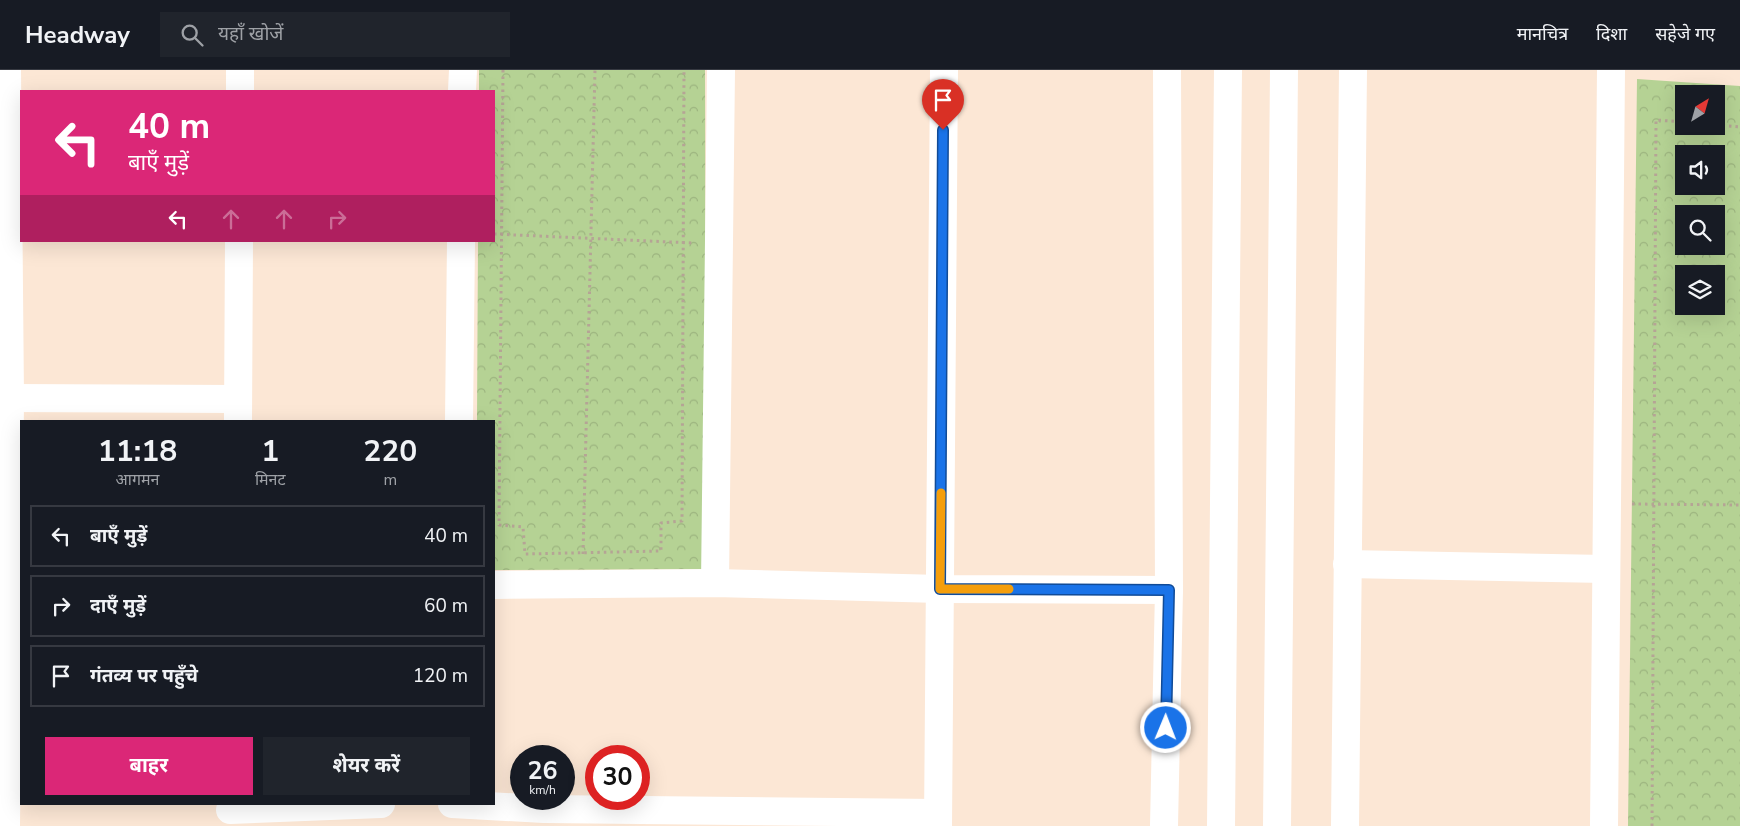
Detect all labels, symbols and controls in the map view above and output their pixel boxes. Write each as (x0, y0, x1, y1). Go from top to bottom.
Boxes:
search box (160, 12, 510, 57)
text: Headway (25, 19, 130, 51)
icon: search (178, 21, 206, 49)
text: यहाँ खोजें (218, 21, 283, 47)
text: मानचित्र (1517, 22, 1568, 46)
text: दिशा (1596, 22, 1627, 46)
text: सहेजे गए (1655, 22, 1715, 46)
pin (922, 79, 964, 130)
north arrow (1675, 85, 1725, 135)
map controls (1675, 85, 1725, 315)
icon: arrive (929, 86, 957, 114)
text: 40 m (128, 103, 210, 150)
icon: left (45, 110, 110, 175)
button: sound (1675, 145, 1725, 195)
text: बाएँ मुड़ें (128, 148, 189, 178)
icon: left (164, 205, 192, 233)
icon: ahead (217, 205, 245, 233)
icon: ahead (270, 205, 298, 233)
icon: right (323, 205, 351, 233)
button: search (1675, 205, 1725, 255)
button: layers (1675, 265, 1725, 315)
text: 11:18 (98, 431, 177, 472)
text: 1 (261, 431, 279, 472)
text: 220 (363, 431, 417, 472)
text: आगमन (116, 469, 159, 491)
text: मिनट (255, 469, 286, 491)
text: m (383, 469, 397, 491)
icon: left (47, 522, 75, 550)
text: बाएँ मुड़ें (90, 523, 147, 549)
text: 40 m (424, 523, 468, 549)
icon: right (47, 592, 75, 620)
text: दाएँ मुड़ें (90, 593, 146, 619)
text: 60 m (424, 593, 468, 619)
icon: arrive (47, 662, 75, 690)
text: गंतव्य पर पहुँचे (90, 663, 198, 689)
text: 120 m (413, 663, 468, 689)
position arrow (1139, 701, 1191, 753)
button: बाहर (45, 737, 253, 795)
button: शेयर करें (263, 737, 470, 795)
speed limit sign: 30 (585, 745, 650, 810)
text: 26 (527, 754, 558, 788)
text: km/h (529, 782, 556, 798)

